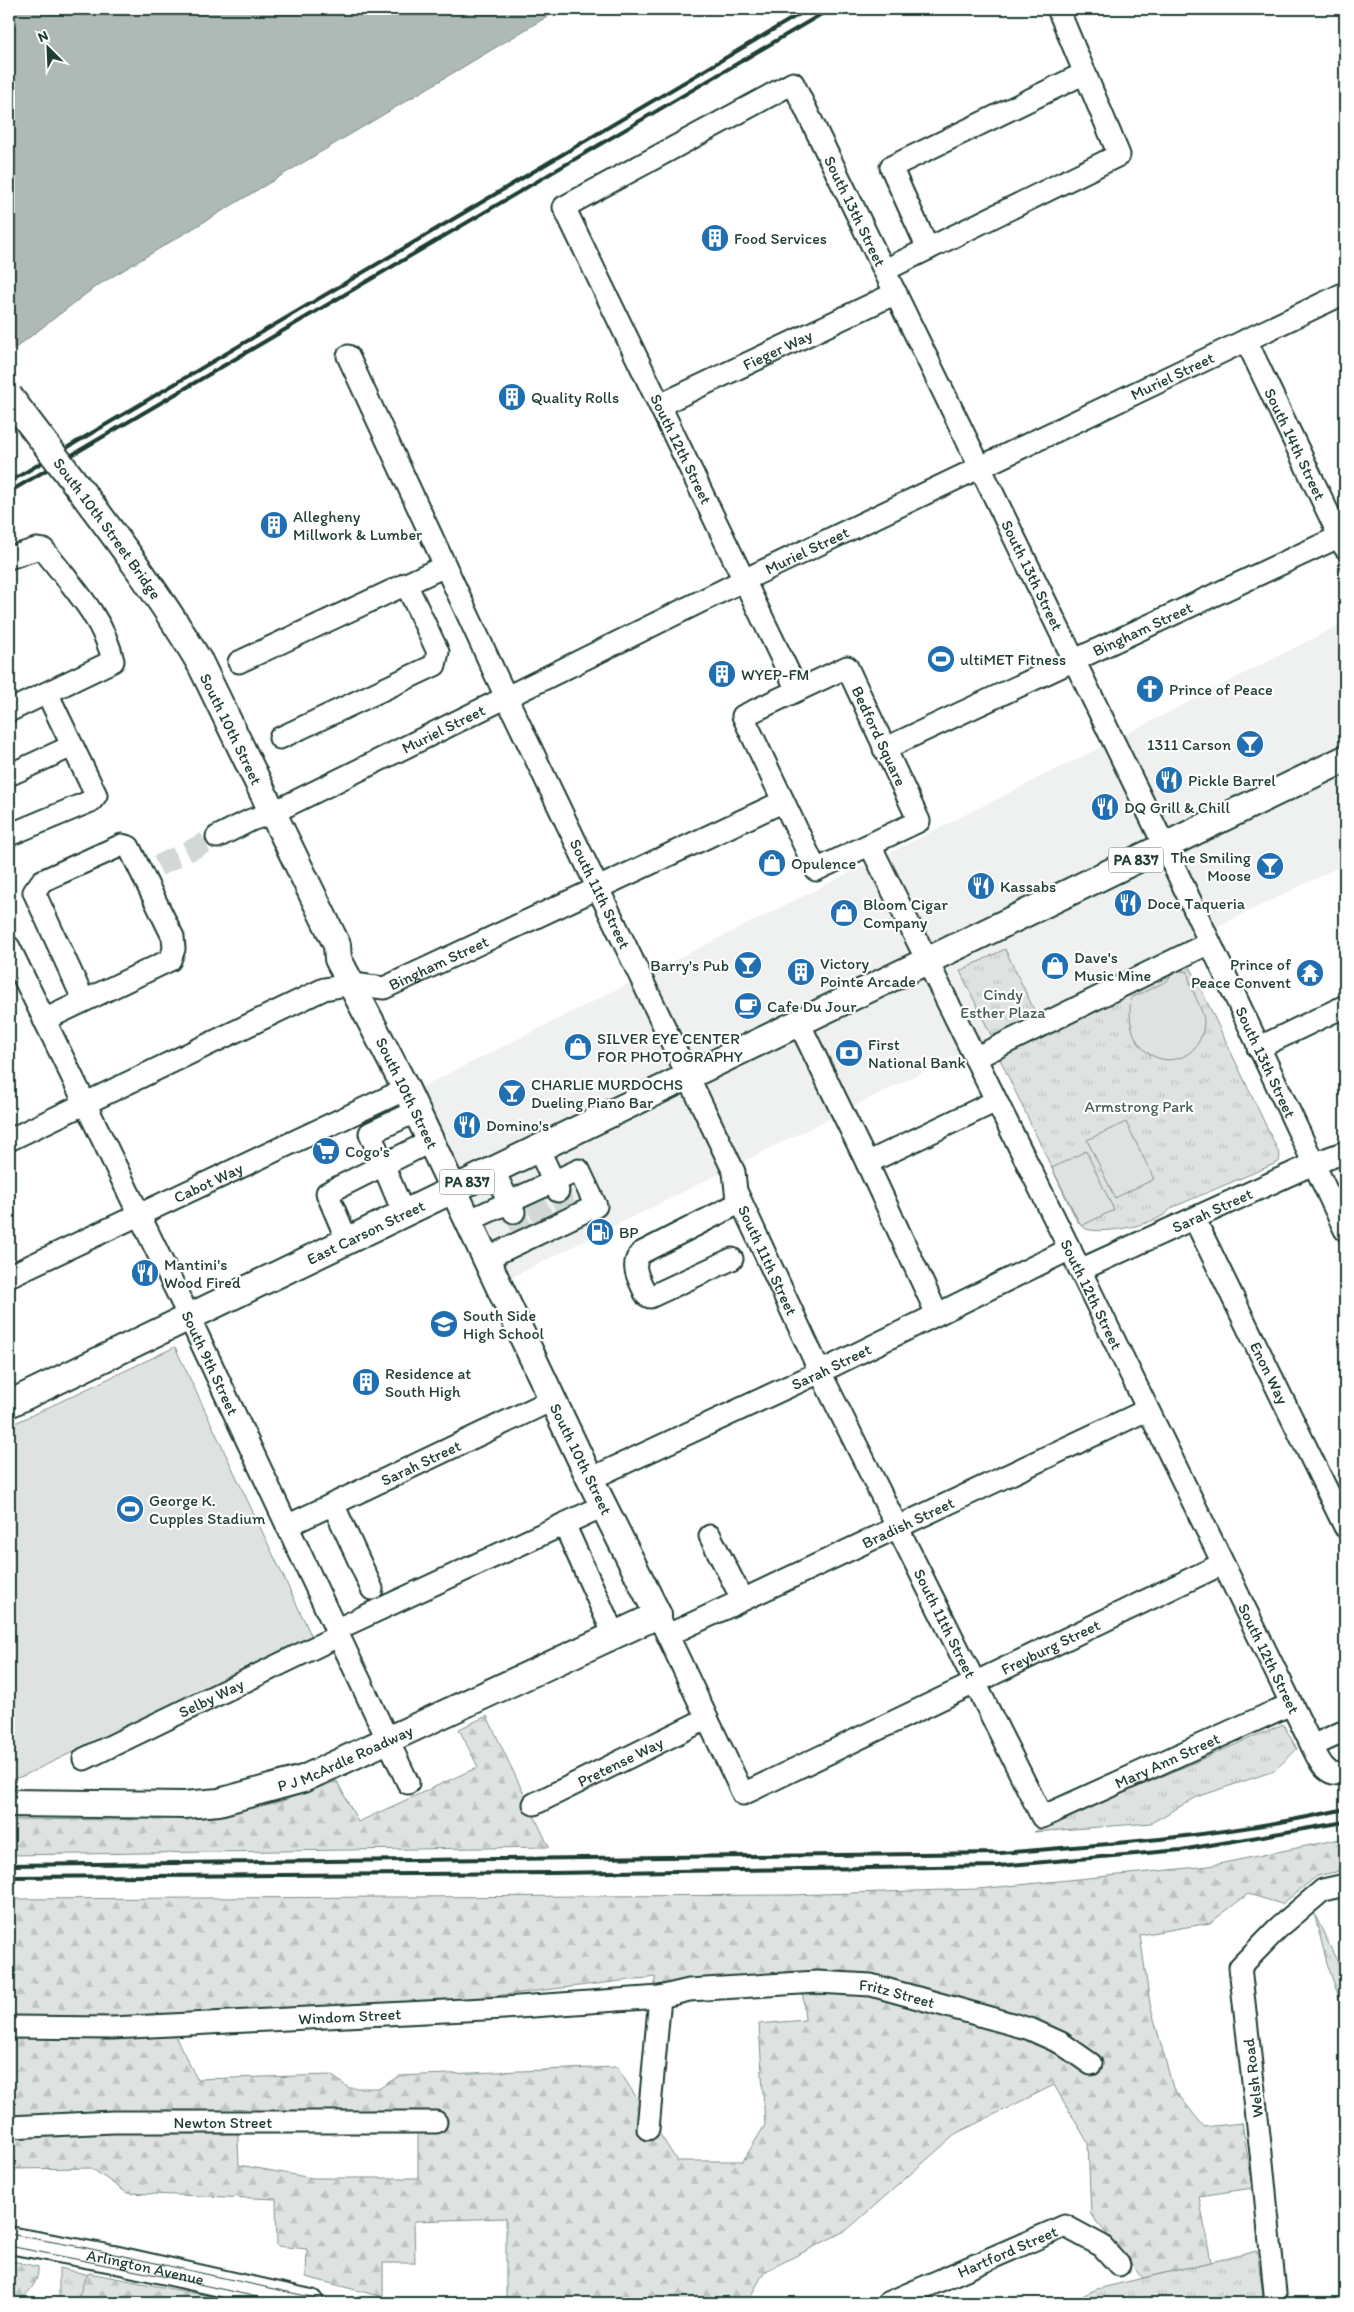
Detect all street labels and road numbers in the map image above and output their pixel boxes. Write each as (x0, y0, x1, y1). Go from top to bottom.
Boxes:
street label: South 13th Street (820, 152, 890, 269)
street label: Fieger Way (740, 325, 816, 374)
street label: Muriel Street (1127, 347, 1217, 404)
street label: South 14th Street (1261, 385, 1330, 503)
street label: South 12th Street (646, 391, 716, 507)
street label: South 10th Street Bridge (50, 454, 166, 602)
street label: South 13th Street (998, 517, 1068, 634)
street label: Muriel Street (762, 522, 852, 578)
street label: Bingham Street (1089, 597, 1195, 660)
street label: South 10th Street (196, 670, 266, 788)
street label: Bedford Square (848, 683, 910, 789)
street label: Muriel Street (398, 700, 488, 757)
street label: South 11th Street (566, 836, 635, 952)
road number: PA 837 (1108, 848, 1164, 872)
street label: Bingham Street (385, 931, 491, 994)
street label: South 13th Street (1232, 1003, 1300, 1121)
street label: South 10th Street (372, 1034, 442, 1152)
street label: Cabot Way (170, 1158, 246, 1207)
road number: PA 837 (440, 1170, 494, 1194)
street label: Sarah Street (1169, 1183, 1255, 1236)
street label: East Carson Street (304, 1195, 428, 1268)
street label: South 11th Street (734, 1202, 802, 1318)
street label: South 12th Street (1057, 1236, 1127, 1353)
street label: South 9th Street (178, 1307, 243, 1418)
street label: Enon Way (1246, 1338, 1293, 1407)
street label: Sarah Street (788, 1339, 874, 1394)
street label: South 10th Street (546, 1400, 616, 1518)
street label: Sarah Street (378, 1435, 464, 1490)
street label: Bradish Street (859, 1493, 957, 1552)
street label: South 11th Street (910, 1565, 980, 1681)
street label: South 12th Street (1234, 1600, 1304, 1717)
street label: Freyburg Street (998, 1615, 1103, 1678)
street label: Selby Way (175, 1674, 247, 1721)
street label: P J McArdle Roadway (275, 1720, 416, 1795)
street label: Mary Ann Street (1112, 1728, 1222, 1792)
street label: Pretense Way (574, 1732, 666, 1791)
street label: Fritz Street (858, 1975, 937, 2012)
street label: Windom Street (298, 2004, 402, 2028)
street label: Welsh Road (1239, 2037, 1267, 2119)
street label: Newton Street (174, 2113, 272, 2132)
street label: Hartford Street (954, 2221, 1060, 2281)
street label: Arlington Avenue (85, 2245, 206, 2289)

